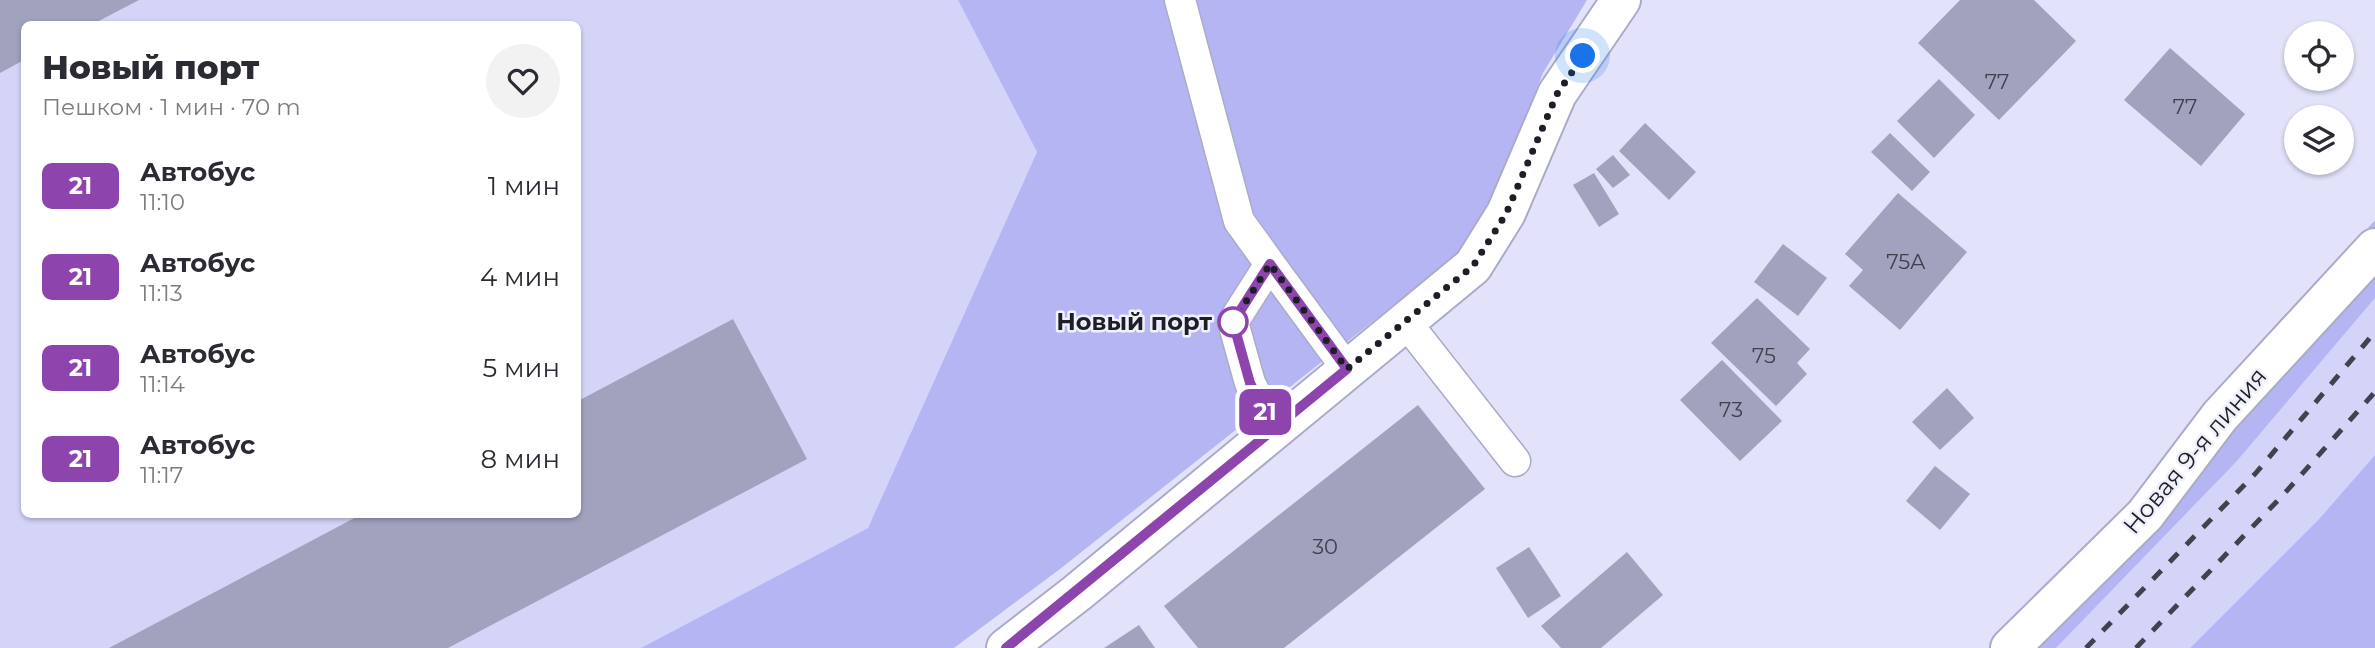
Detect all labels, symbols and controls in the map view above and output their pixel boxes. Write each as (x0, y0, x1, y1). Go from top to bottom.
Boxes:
map controls (2284, 21, 2354, 175)
button: locate (2284, 21, 2354, 91)
your location (1565, 38, 1600, 73)
button: heart (486, 44, 560, 118)
text: Новый порт (42, 47, 259, 87)
house number: 77 (1985, 69, 2009, 94)
text: Пешком · 1 мин · 70 m (42, 93, 301, 121)
house number: 77 (2173, 94, 2197, 119)
button: layers (2284, 105, 2354, 175)
text: Автобус (140, 156, 255, 188)
text: 1 мин (488, 170, 560, 202)
text: 21 (69, 171, 92, 200)
text: 11:10 (140, 188, 185, 216)
text: Автобус (140, 247, 255, 279)
house number: 75А (1886, 249, 1926, 274)
text: 4 мин (480, 261, 560, 293)
text: 21 (69, 262, 92, 291)
text: 11:13 (140, 279, 183, 307)
place label: Новый порт (1056, 307, 1212, 336)
marker: Новый порт (1218, 307, 1248, 337)
text: Автобус (140, 338, 255, 370)
house number: 75 (1752, 343, 1776, 368)
text: 5 мин (482, 352, 560, 384)
text: 21 (69, 353, 92, 382)
street label: Новая 9-я линия (2117, 362, 2272, 540)
text: 11:14 (140, 370, 185, 398)
line badge: 21 (1234, 389, 1296, 435)
text: 21 (1253, 397, 1277, 426)
house number: 73 (1719, 397, 1743, 422)
text: Автобус (140, 429, 255, 461)
text: 8 мин (481, 443, 560, 475)
text: 21 (69, 444, 92, 473)
text: 11:17 (140, 461, 183, 489)
house number: 30 (1312, 534, 1338, 559)

